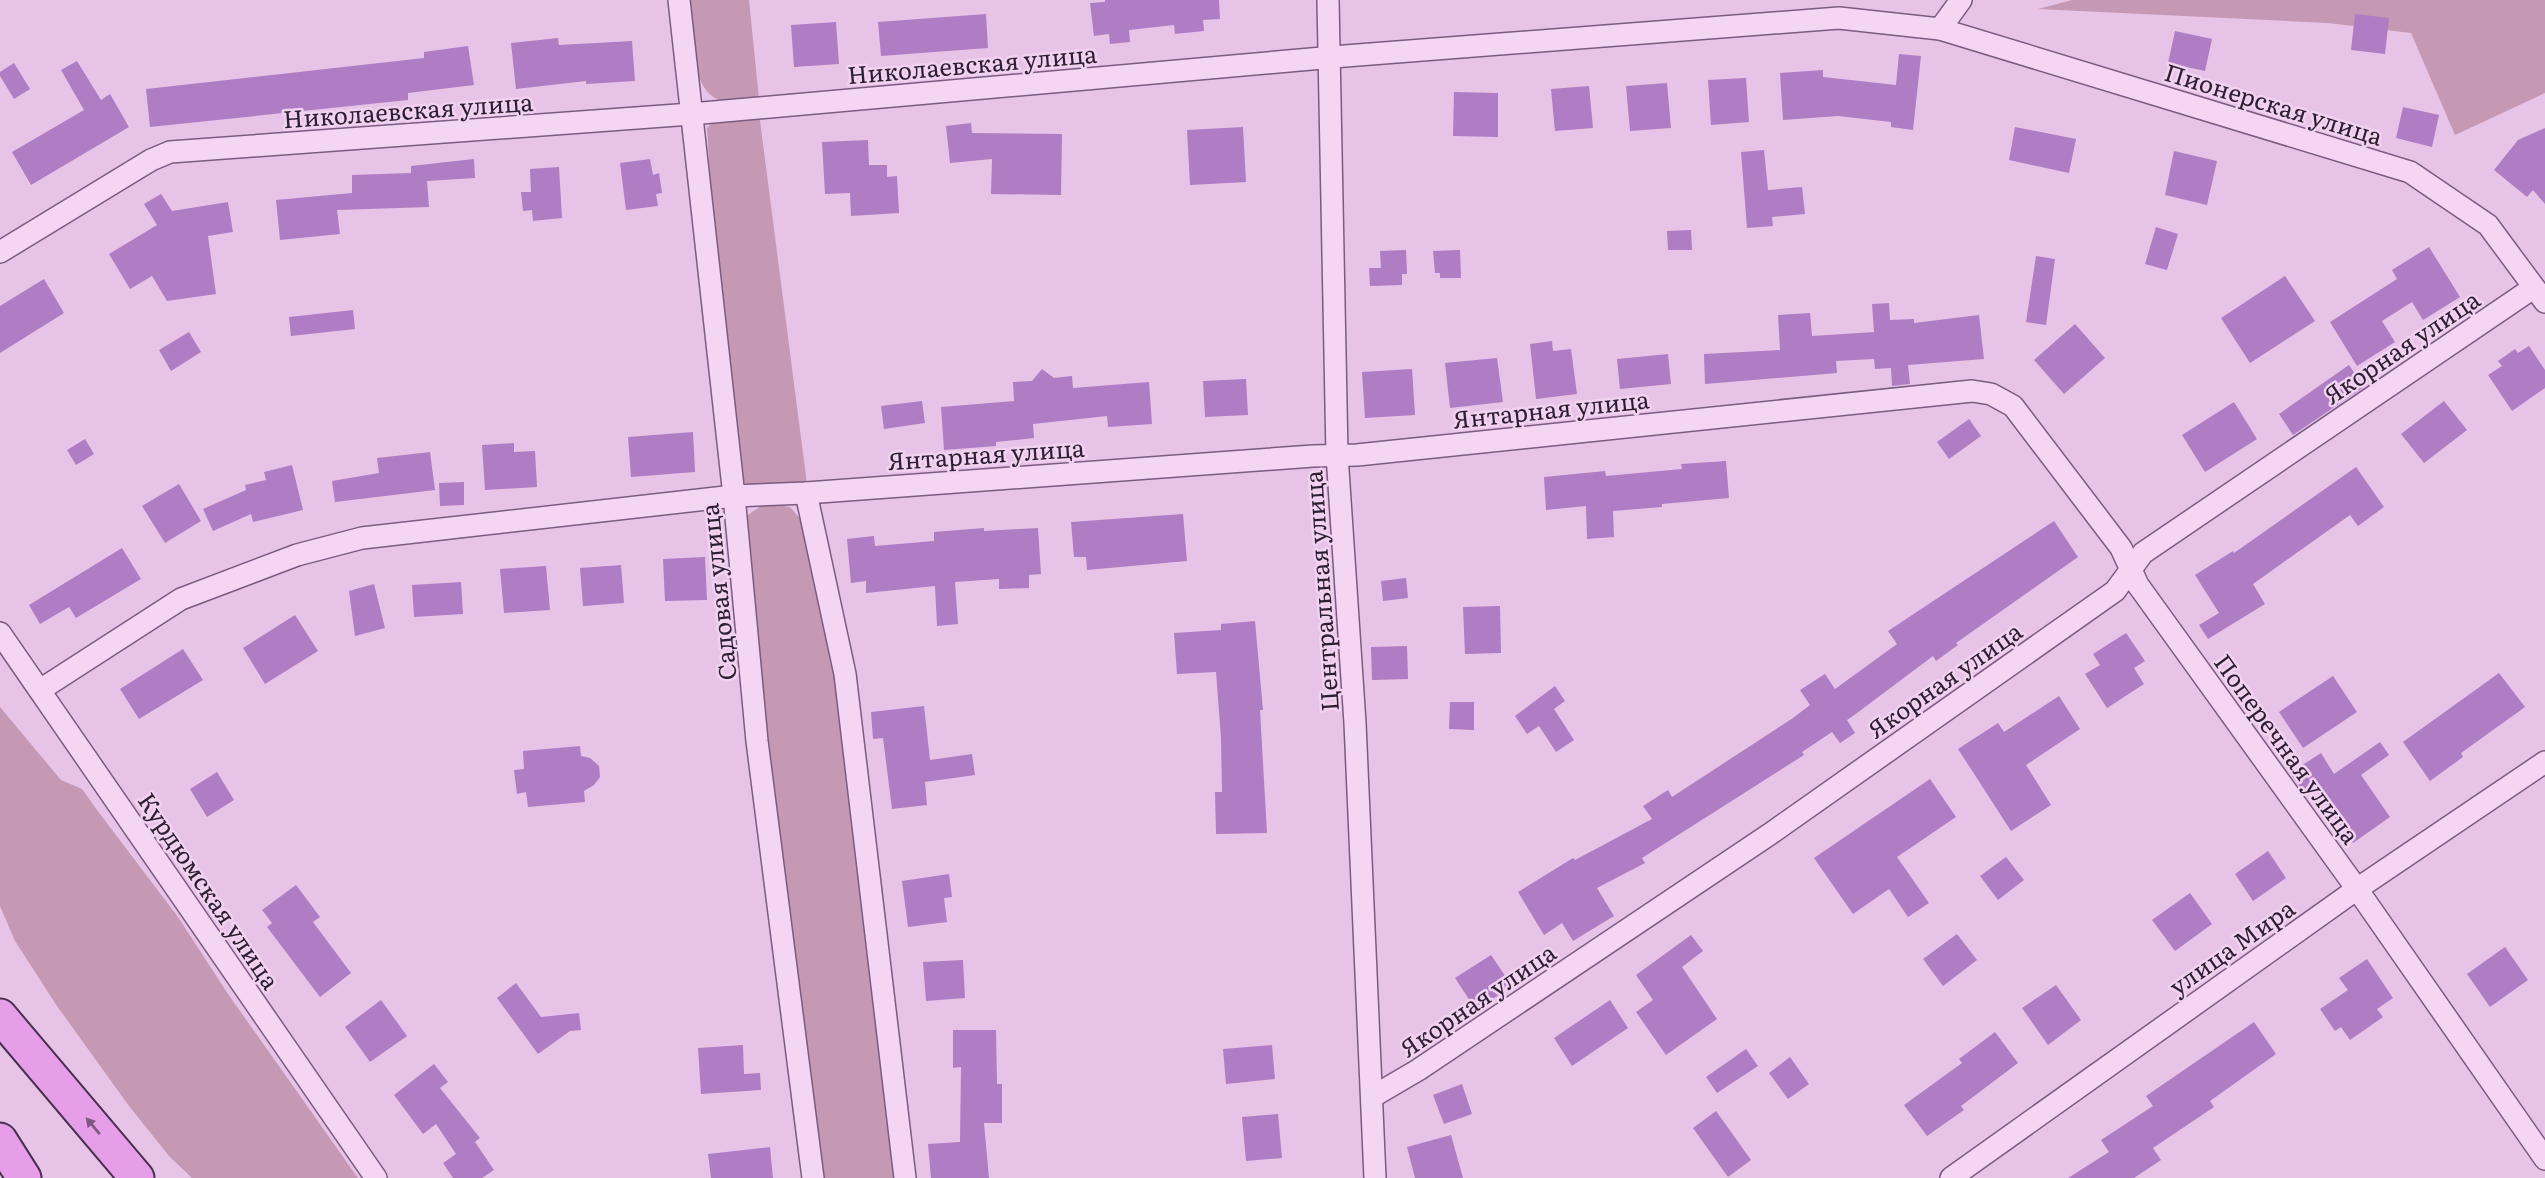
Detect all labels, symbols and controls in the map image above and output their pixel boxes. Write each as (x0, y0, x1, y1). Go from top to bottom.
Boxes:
street label: Николаевская улица (846, 35, 1098, 91)
street label: Пионерская улица (2161, 53, 2387, 153)
street label: Николаевская улица (282, 83, 534, 135)
street label: Якорная улица (2316, 281, 2486, 411)
street label: Янтарная улица (1451, 380, 1651, 436)
street label: Янтарная улица (886, 429, 1086, 477)
street label: Центральная улица (1294, 469, 1346, 713)
street label: Садовая улица (690, 502, 744, 682)
street label: Якорная улица (1860, 613, 2028, 745)
street label: Поперечная улица (2207, 646, 2369, 850)
street label: Курдюмская улица (131, 784, 289, 996)
street label: улица Мира (2161, 890, 2301, 1002)
street label: Якорная улица (1392, 934, 1562, 1064)
one-way arrow (86, 1117, 101, 1134)

